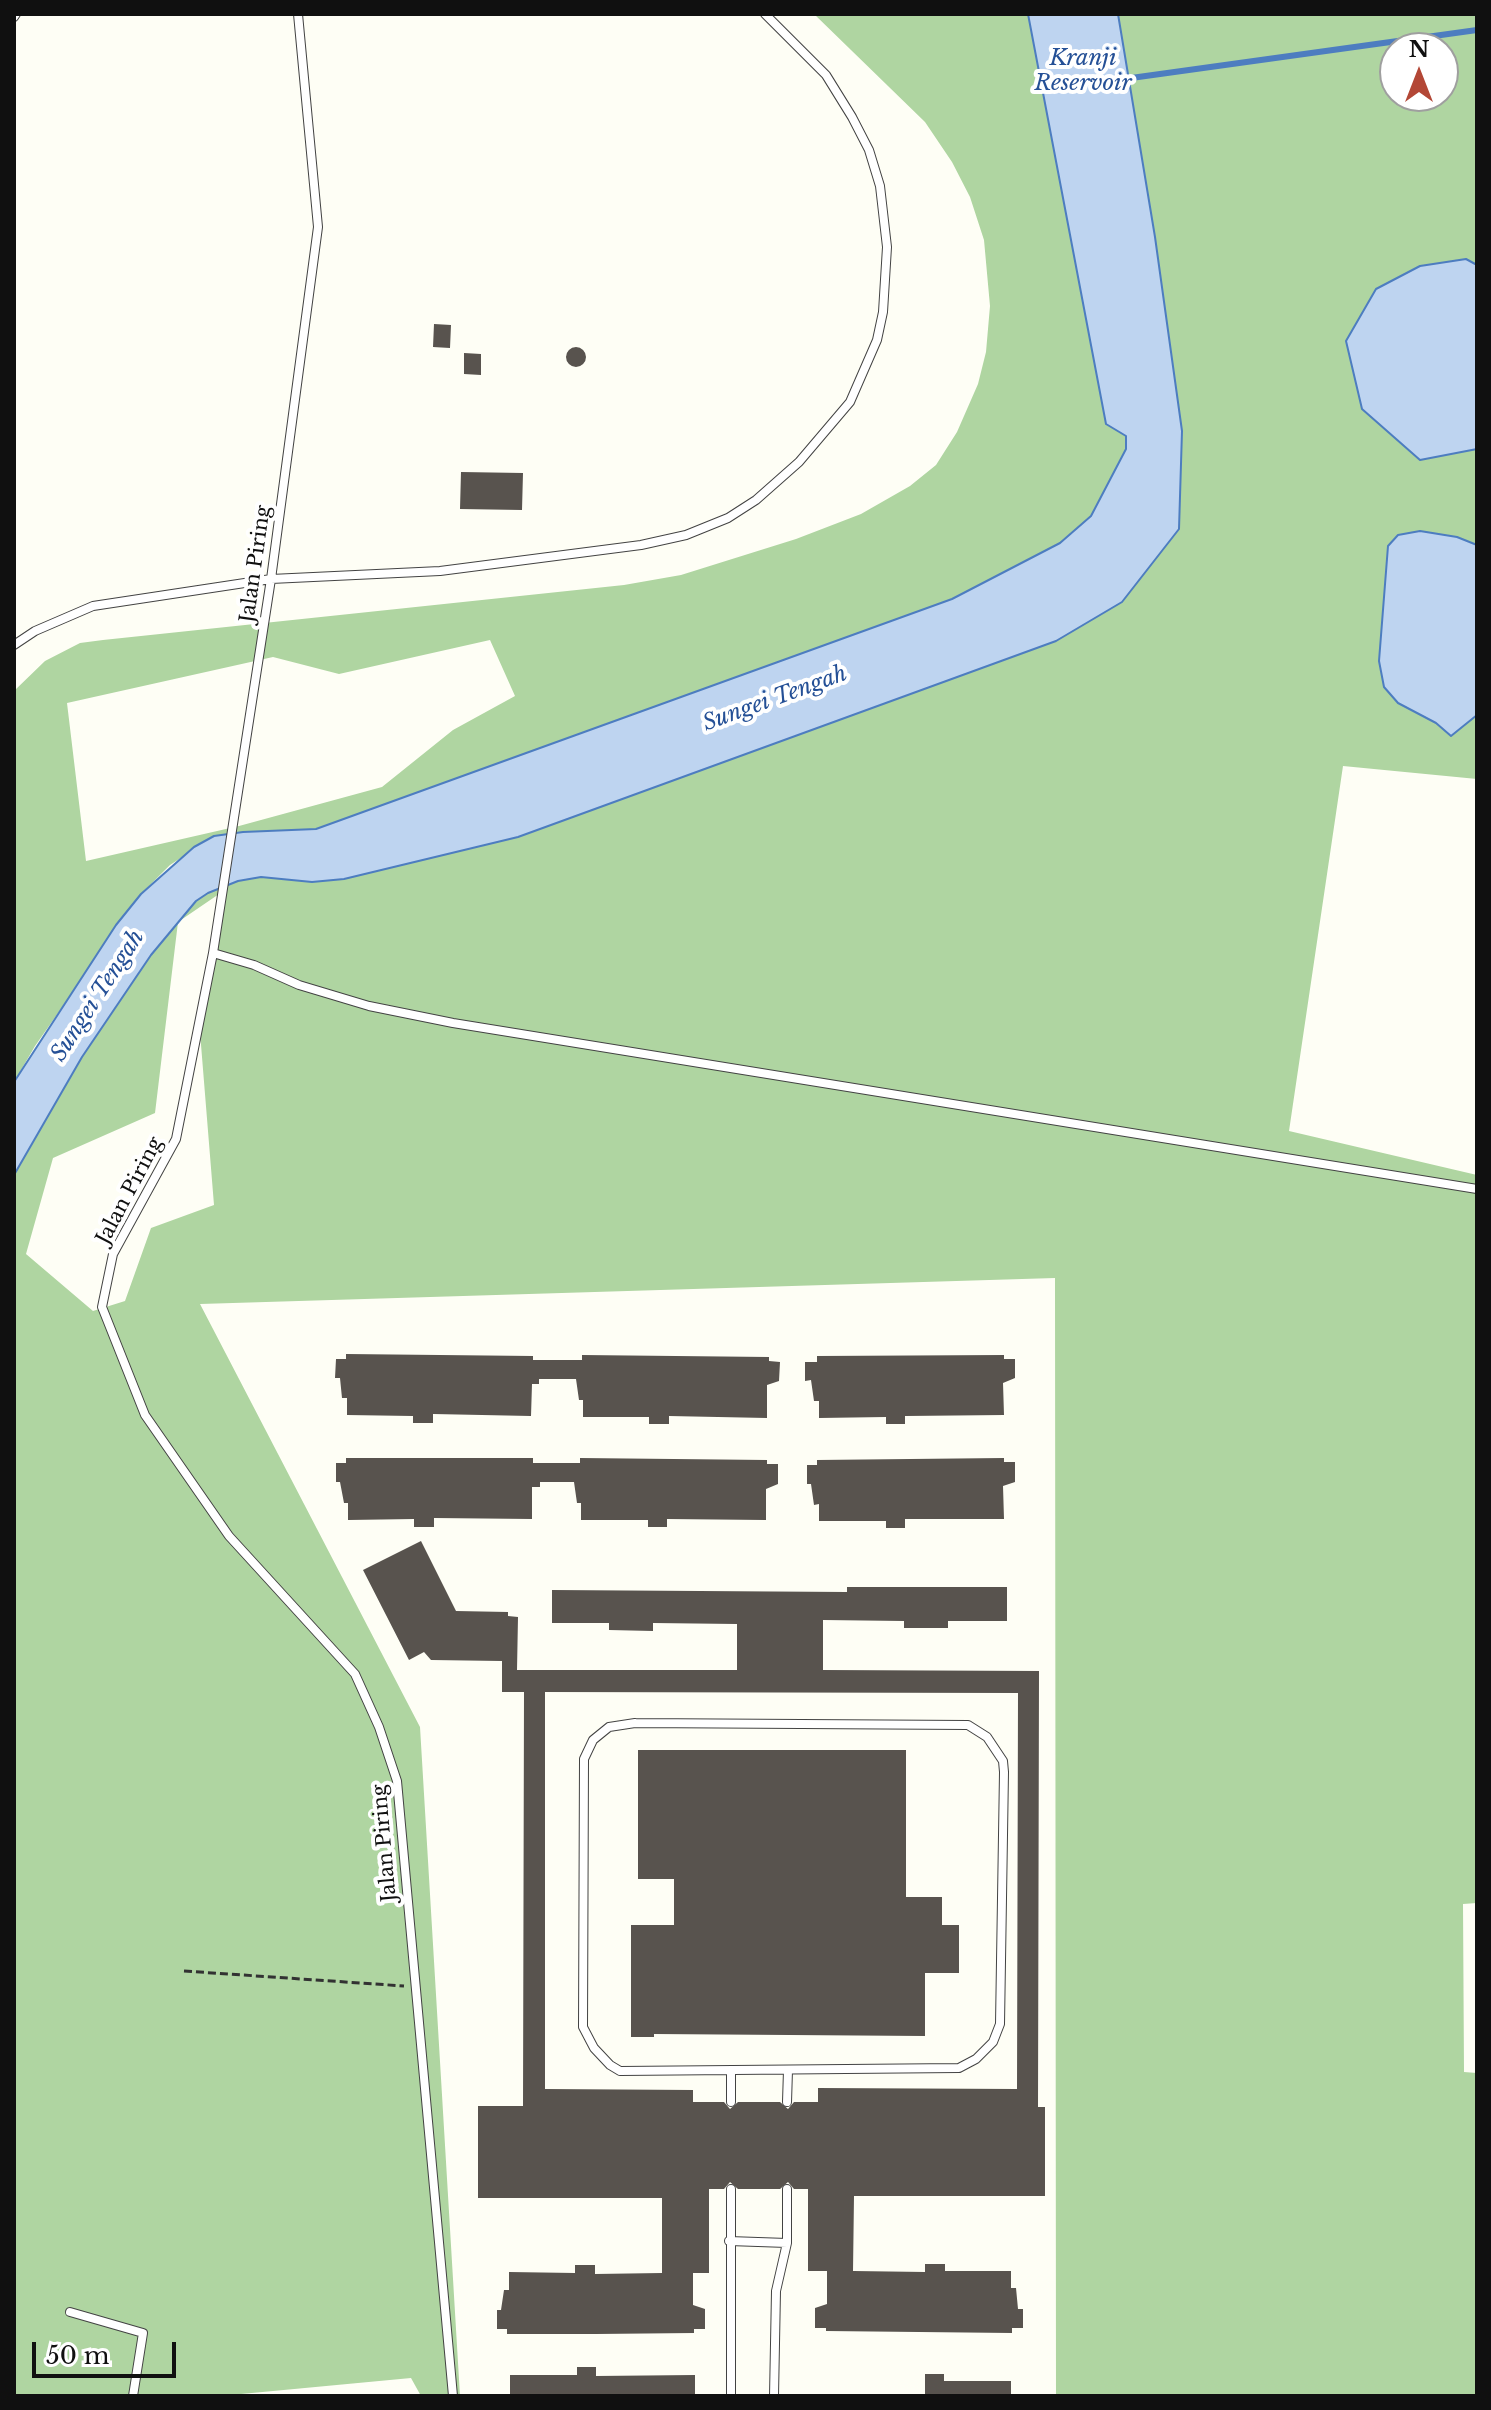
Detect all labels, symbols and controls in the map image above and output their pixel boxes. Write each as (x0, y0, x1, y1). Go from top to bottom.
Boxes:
north arrow (1379, 32, 1459, 112)
text: N (1409, 36, 1429, 63)
water label: Kranji Reservoir (1034, 46, 1132, 98)
street label: Jalan Piring (236, 504, 276, 624)
water label: Sungei Tengah (699, 661, 851, 737)
water label: Sungei Tengah (46, 925, 150, 1067)
street label: Jalan Piring (92, 1133, 168, 1249)
street label: Jalan Piring (368, 1783, 402, 1903)
scale bar (36, 2326, 180, 2376)
text: 50 m (46, 2341, 109, 2370)

